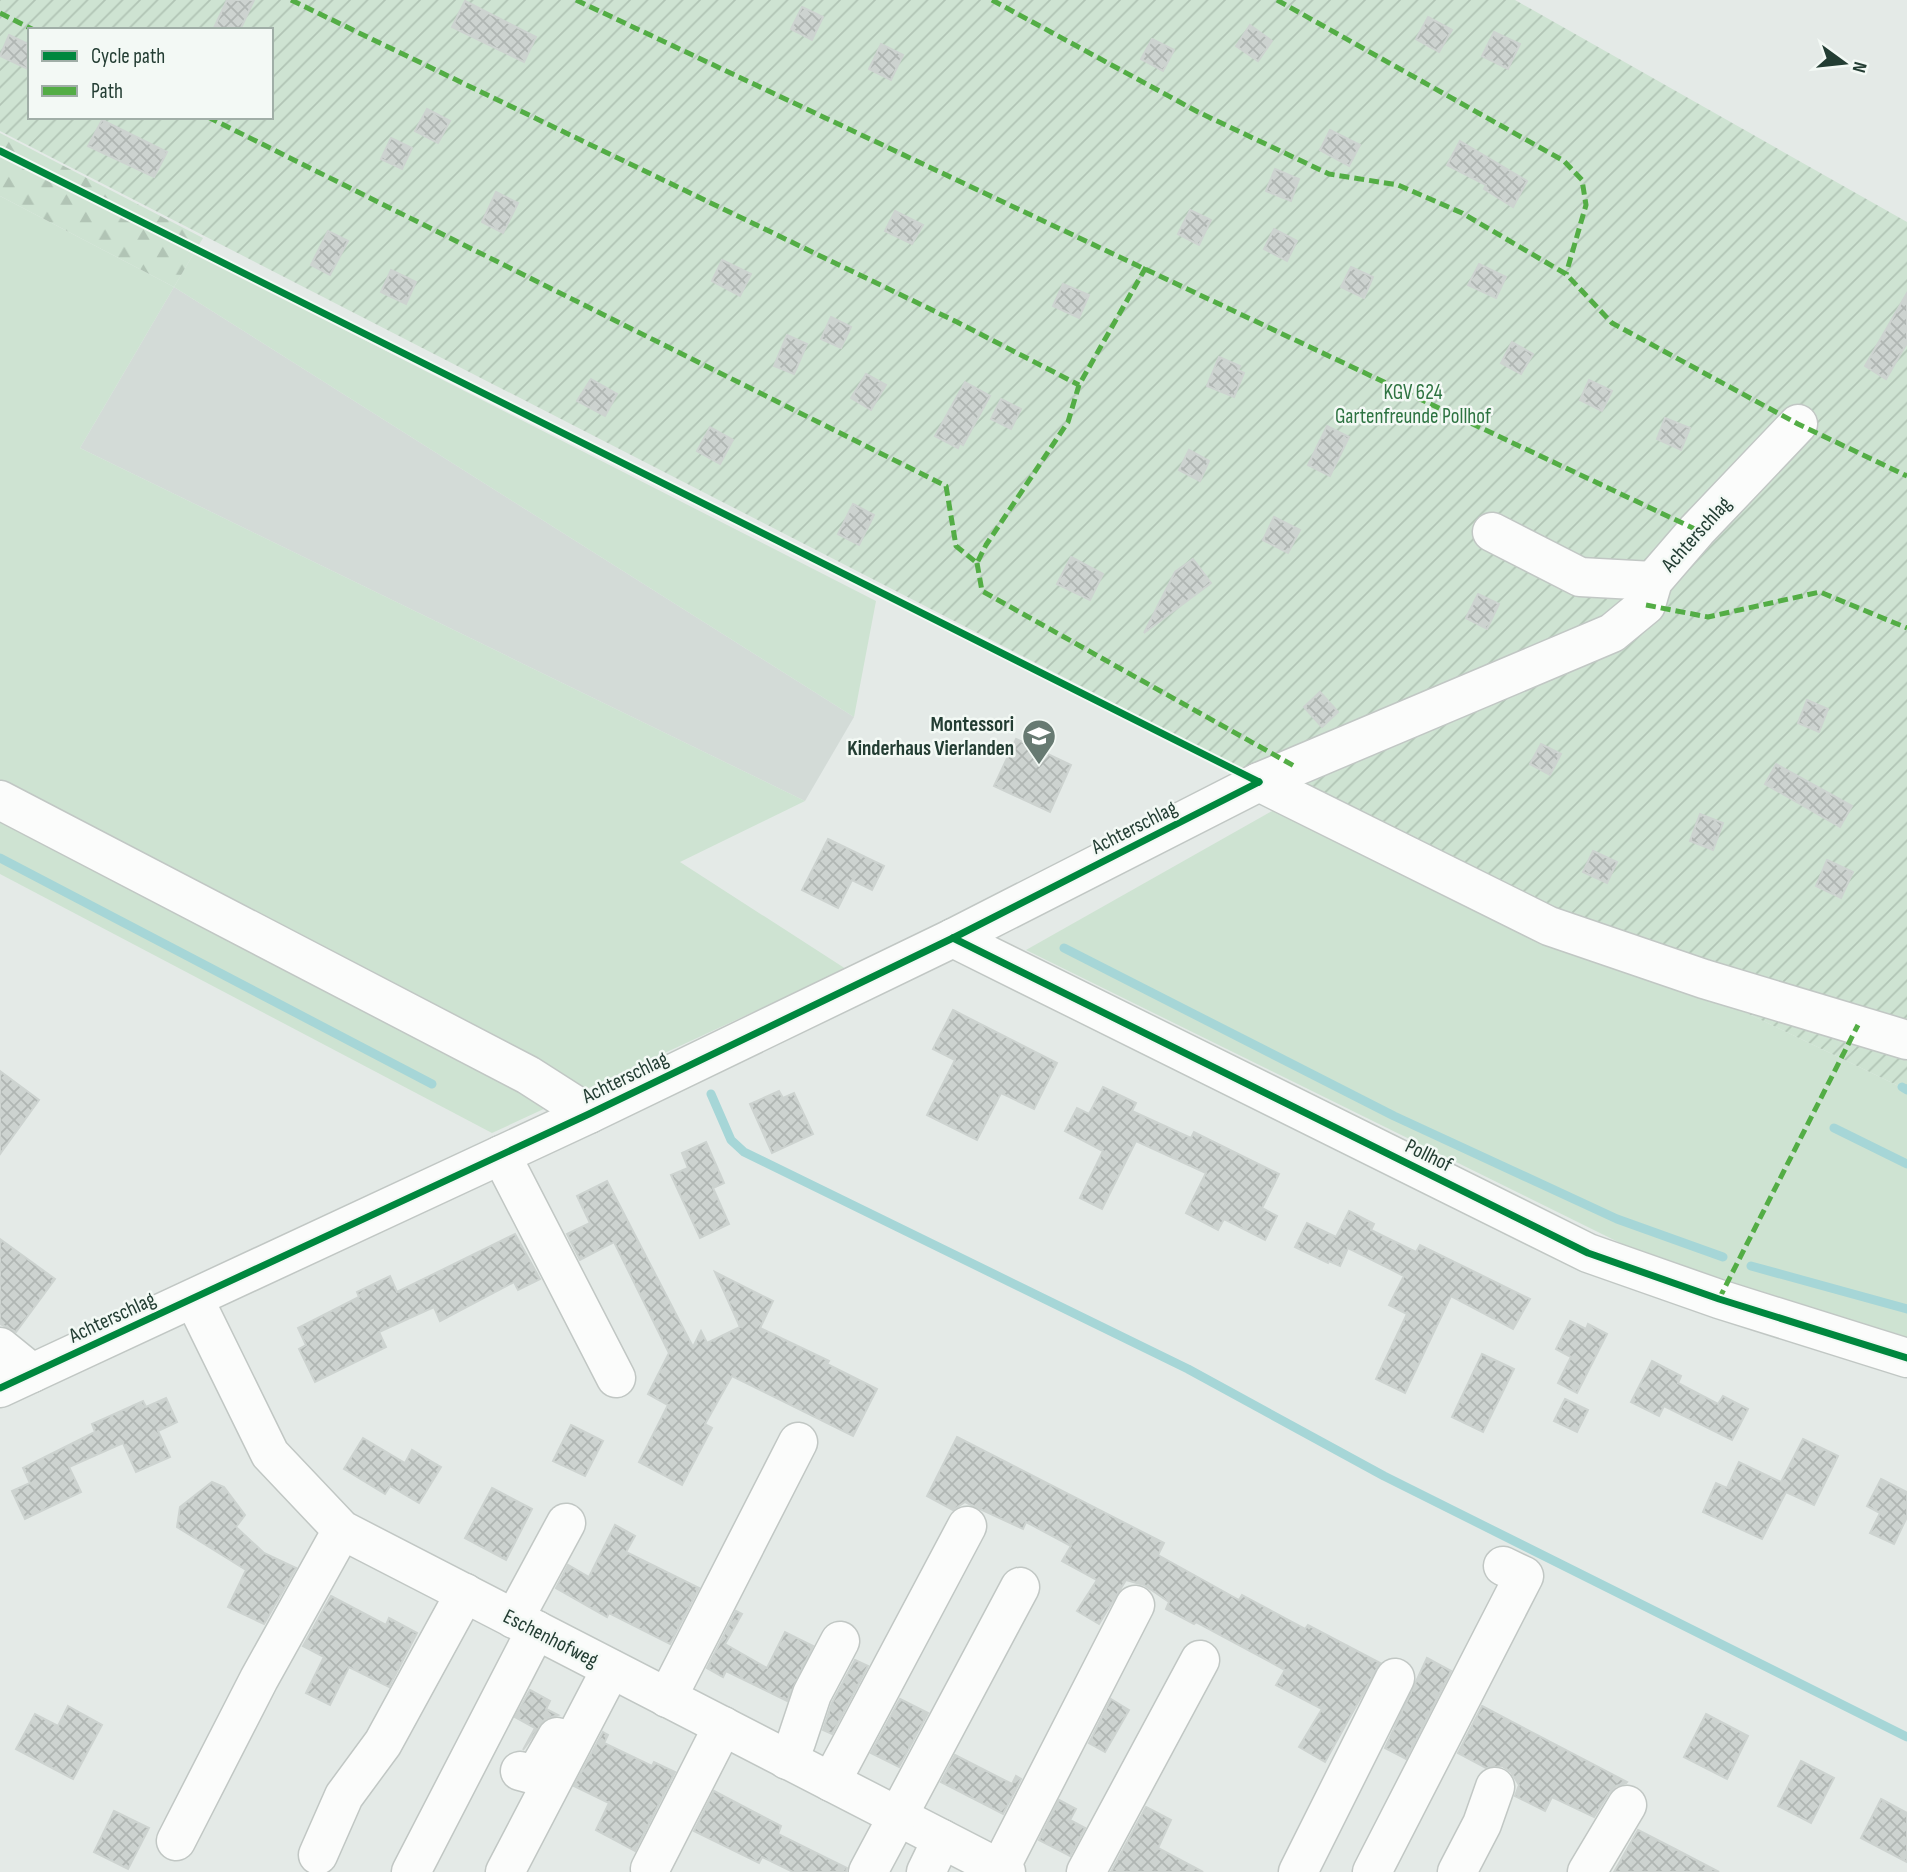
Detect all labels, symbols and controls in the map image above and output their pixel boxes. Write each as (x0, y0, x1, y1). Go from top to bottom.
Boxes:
legend (28, 28, 273, 119)
north arrow (1809, 28, 1879, 98)
text: Cycle path (91, 44, 165, 69)
text: N (1847, 59, 1871, 75)
text: Path (91, 79, 123, 104)
park label: KGV 624 Gartenfreunde Pollhof (1335, 380, 1492, 429)
street label: Achterschlag (1655, 492, 1737, 578)
place label: Montessori Kinderhaus Vierlanden (847, 712, 1014, 761)
school or university icon: Montessori Kinderhaus Vierlanden (1020, 717, 1058, 766)
street label: Achterschlag (1086, 795, 1181, 860)
street label: Achterschlag (577, 1046, 672, 1109)
street label: Pollhof (1401, 1133, 1457, 1178)
street label: Achterschlag (64, 1287, 159, 1349)
street label: Eschenhofweg (499, 1604, 602, 1673)

